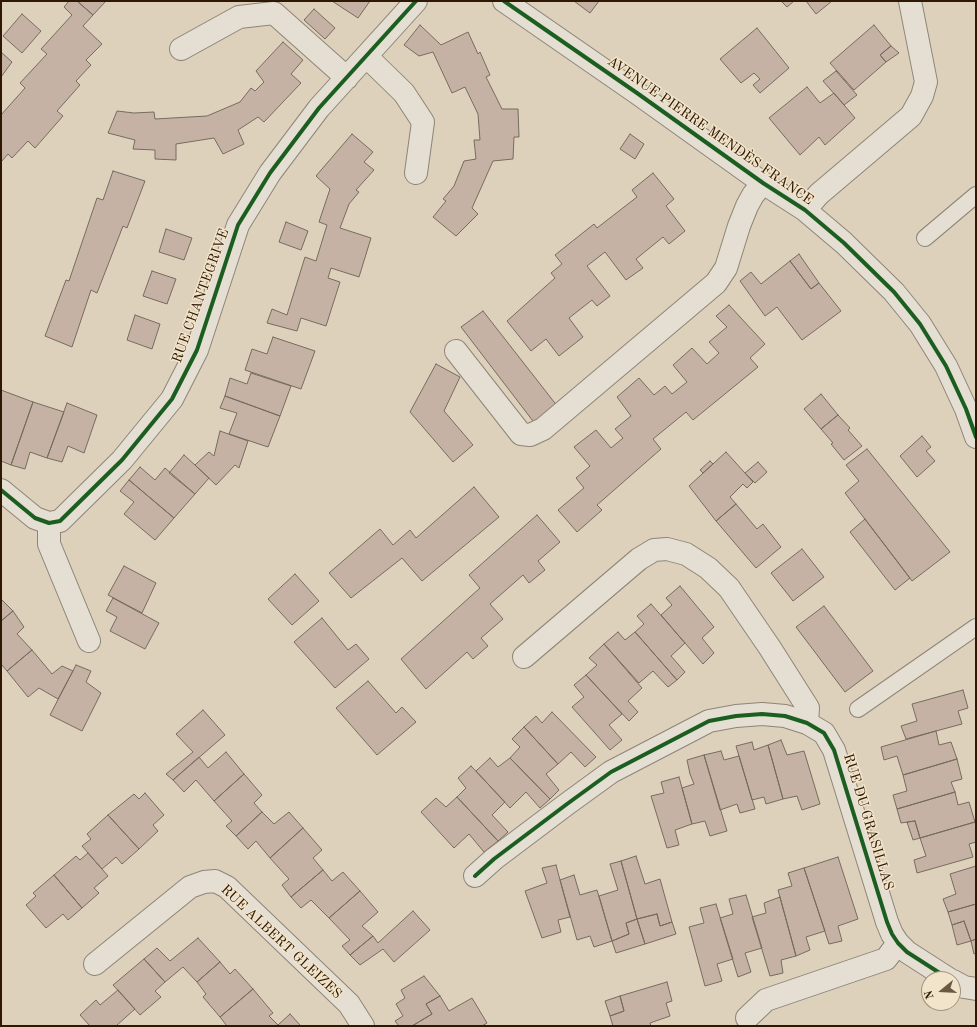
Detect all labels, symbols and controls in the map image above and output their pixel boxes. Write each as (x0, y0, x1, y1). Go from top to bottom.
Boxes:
street label: AVENUE PIERRE MENDÈS FRANCE (604, 53, 816, 209)
street label: RUE CHANTEGRIVE (169, 227, 233, 365)
street label: RUE DU GRASILLAS (839, 752, 897, 892)
street label: RUE ALBERT GLEIZES (217, 881, 345, 1003)
north arrow (921, 971, 961, 1011)
text: N (924, 989, 937, 1000)

